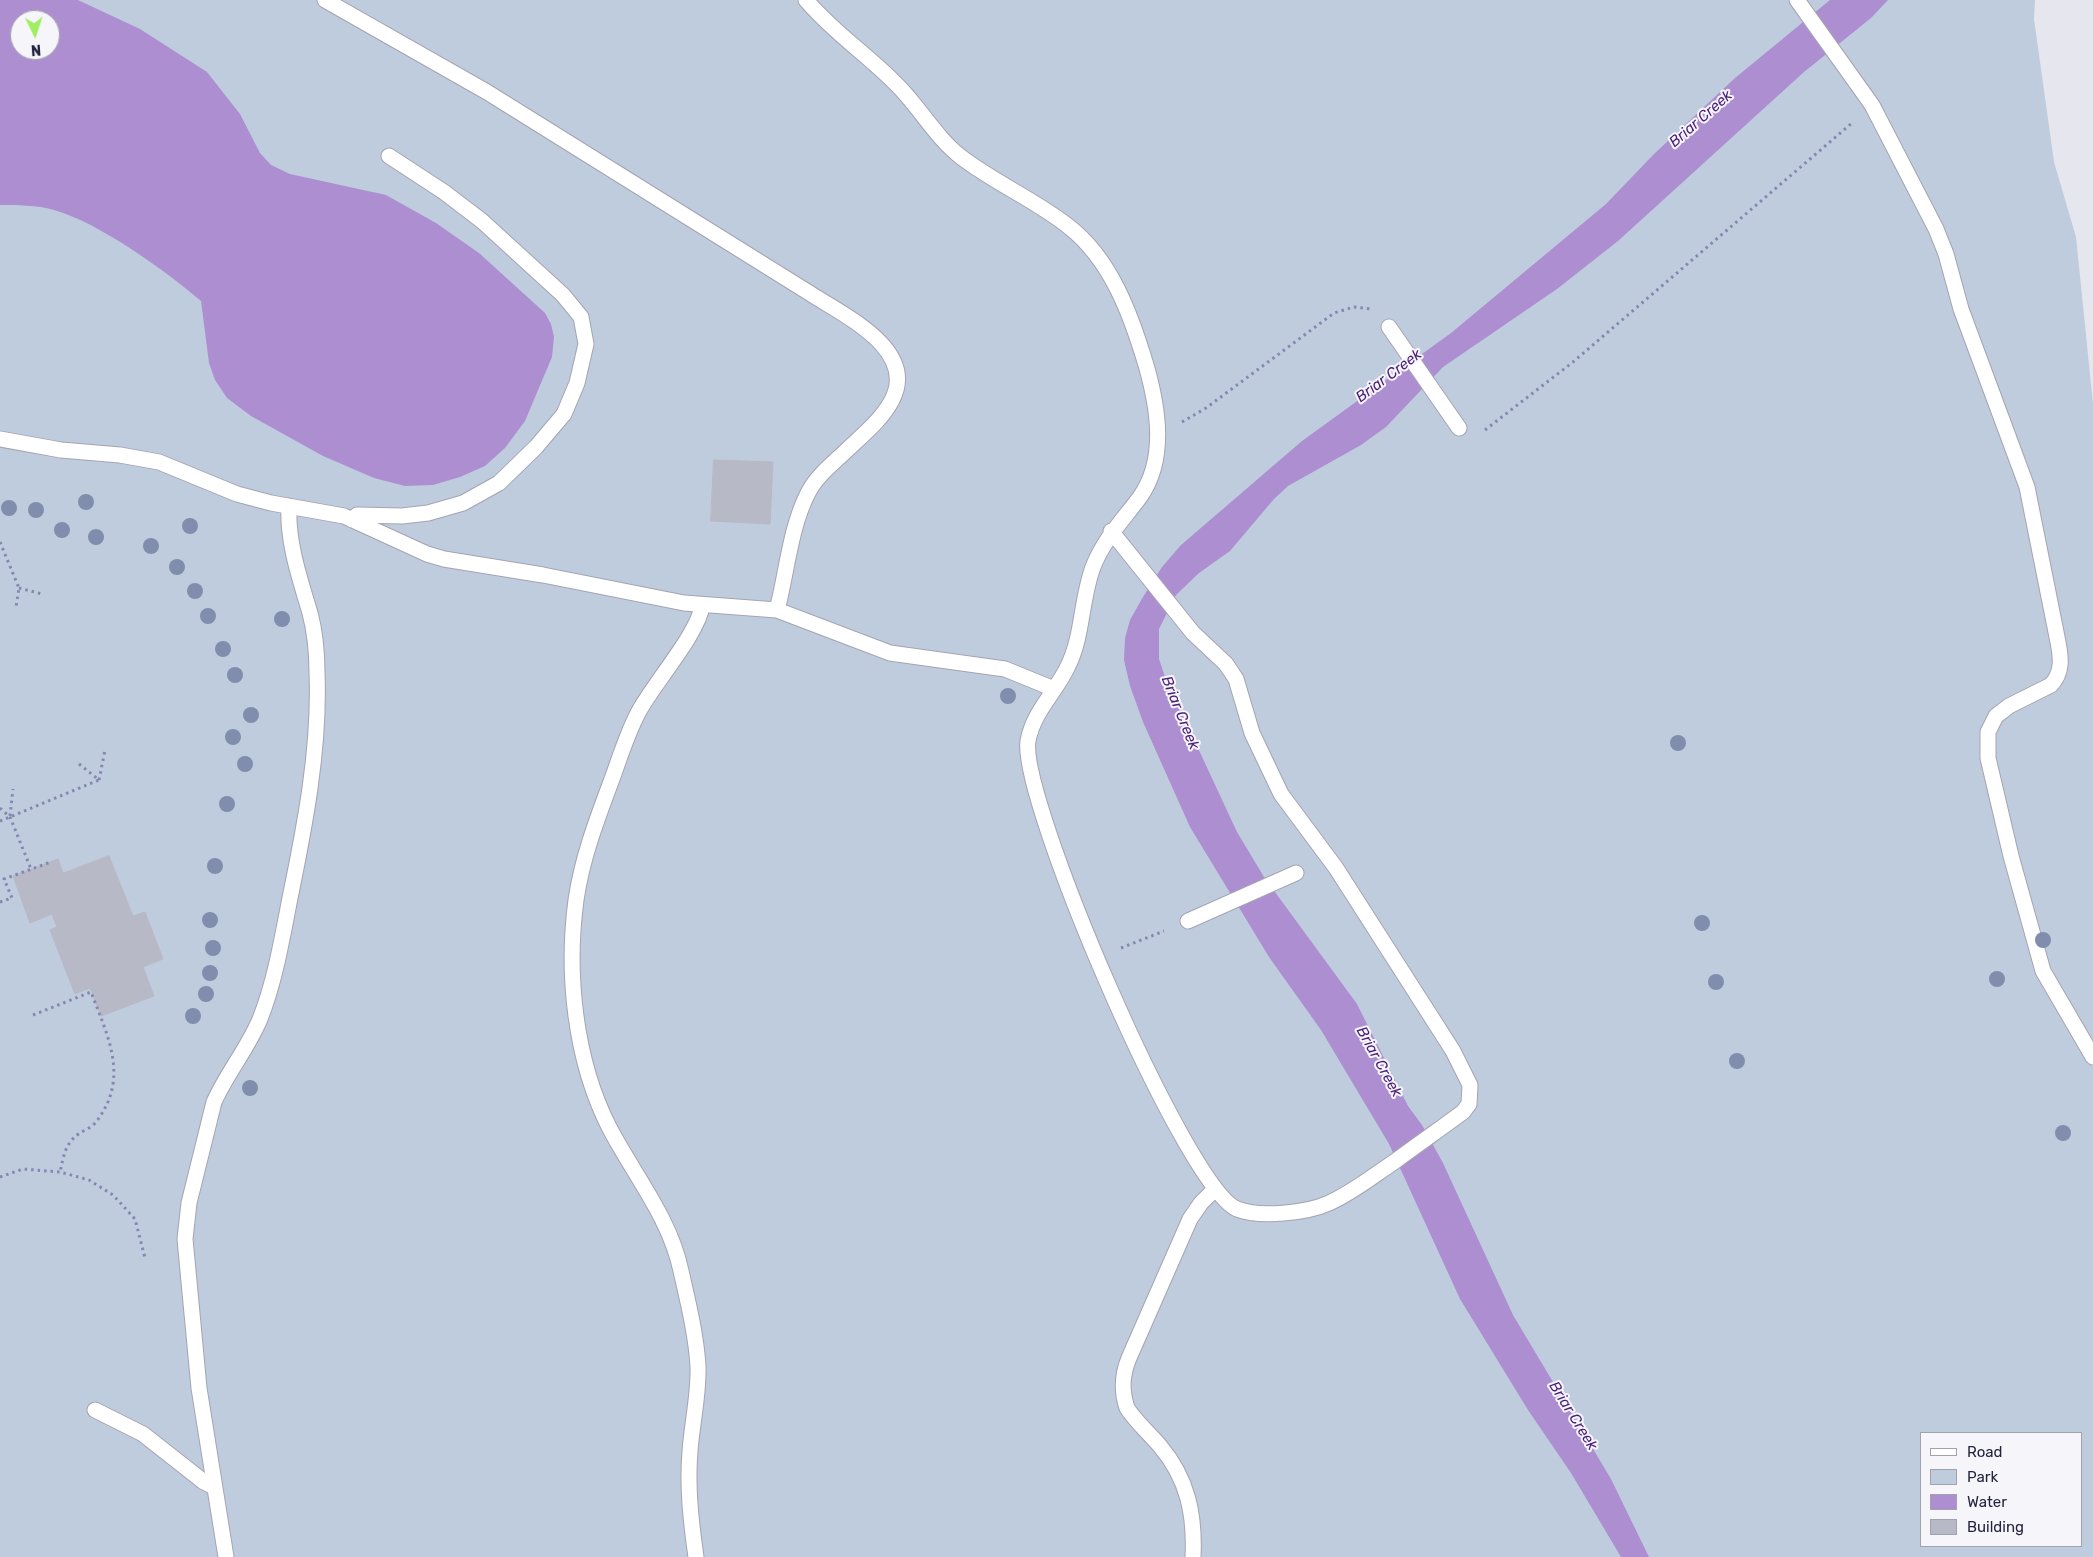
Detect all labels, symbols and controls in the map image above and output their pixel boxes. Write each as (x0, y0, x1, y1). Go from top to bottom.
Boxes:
north arrow (10, 10, 60, 60)
text: N (30, 41, 42, 58)
water label: Briar Creek (1666, 87, 1736, 151)
water label: Briar Creek (1353, 345, 1425, 407)
water label: Briar Creek (1157, 674, 1203, 752)
water label: Briar Creek (1352, 1024, 1406, 1100)
water label: Briar Creek (1545, 1378, 1601, 1454)
legend (1920, 1432, 2083, 1547)
text: Road (1967, 1443, 2003, 1461)
text: Park (1967, 1468, 1998, 1486)
text: Water (1967, 1493, 2007, 1511)
text: Building (1967, 1518, 2024, 1536)

